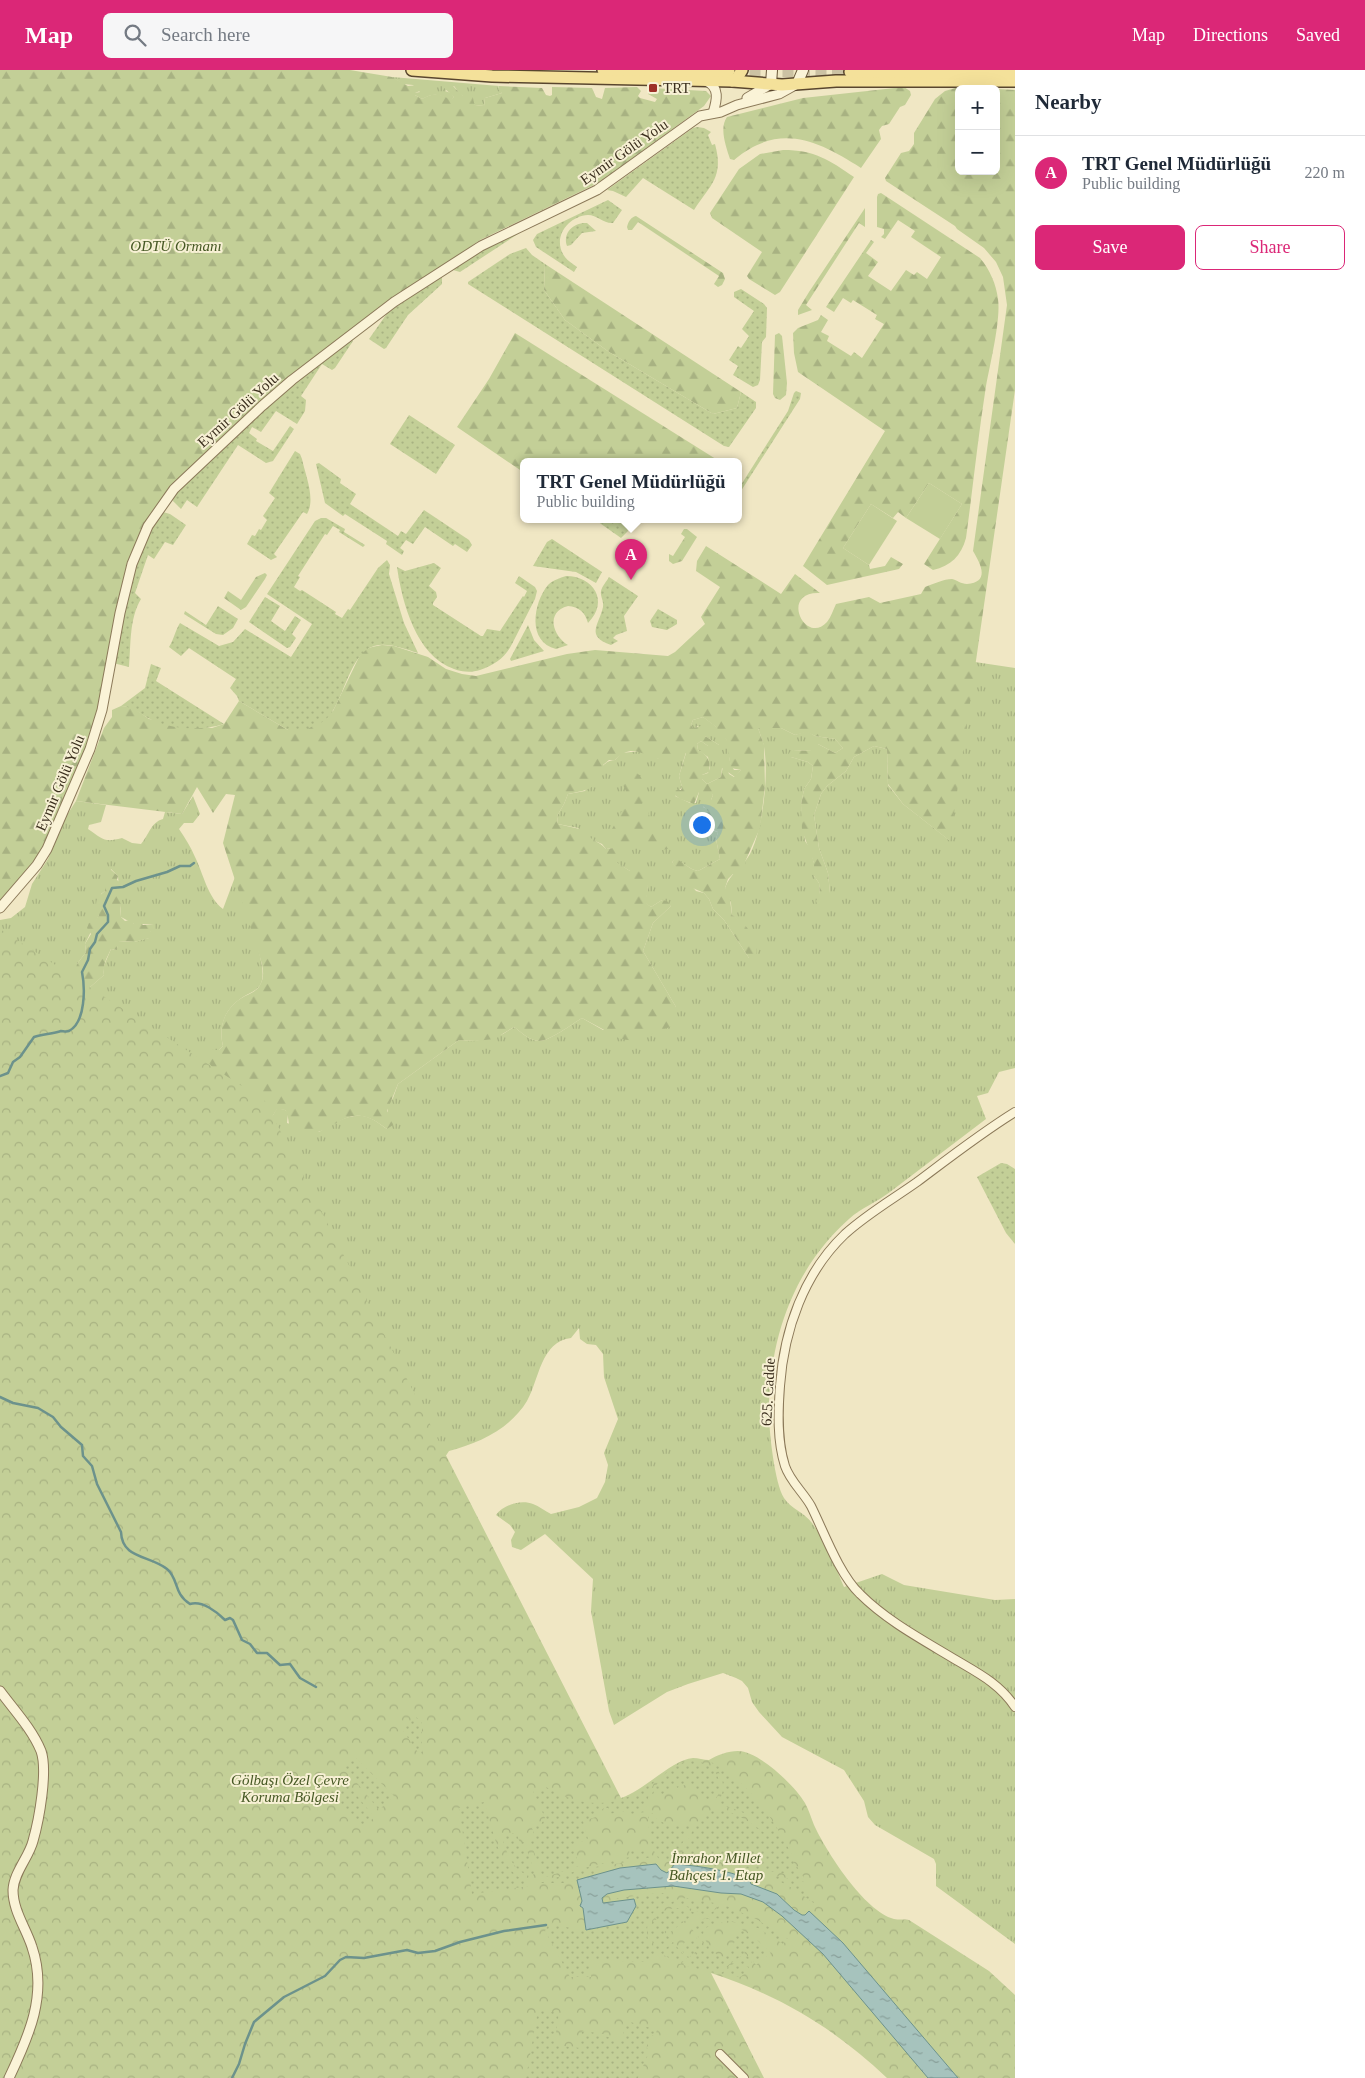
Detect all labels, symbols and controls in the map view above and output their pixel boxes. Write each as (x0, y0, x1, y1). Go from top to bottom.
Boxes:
search box (103, 13, 453, 58)
icon: search (121, 21, 149, 49)
text: Map (25, 22, 73, 48)
text: Search here (161, 24, 250, 45)
text: Map (1132, 25, 1165, 45)
text: Directions (1193, 25, 1268, 45)
text: Saved (1296, 25, 1340, 45)
place label: TRT (663, 80, 690, 96)
marker: TRT (647, 82, 659, 94)
map controls (955, 85, 1000, 175)
button: + (955, 85, 1000, 130)
text: Nearby (1035, 90, 1102, 114)
street label: Eymir Gölü Yolu (577, 116, 671, 188)
button: − (955, 130, 1000, 175)
text: TRT Genel Müdürlüğü (1082, 153, 1271, 174)
text: A (1045, 164, 1057, 181)
text: 220 m (1305, 164, 1345, 181)
text: Public building (1082, 175, 1180, 192)
button: Save (1035, 225, 1185, 270)
button: Share (1195, 225, 1345, 270)
park label: ODTÜ Ormanı (130, 238, 222, 254)
street label: Eymir Gölü Yolu (194, 369, 282, 450)
popup (520, 458, 742, 523)
text: TRT Genel Müdürlüğü (536, 471, 726, 492)
text: Public building (536, 493, 635, 510)
pin: A (615, 539, 647, 580)
street label: Eymir Gölü Yolu (33, 732, 88, 834)
your location (689, 812, 715, 838)
street label: 625. Cadde (758, 1357, 778, 1427)
park label: Gölbaşı Özel Çevre Koruma Bölgesi (231, 1772, 349, 1805)
park label: İmrahor Millet Bahçesi 1. Etap (669, 1850, 764, 1883)

